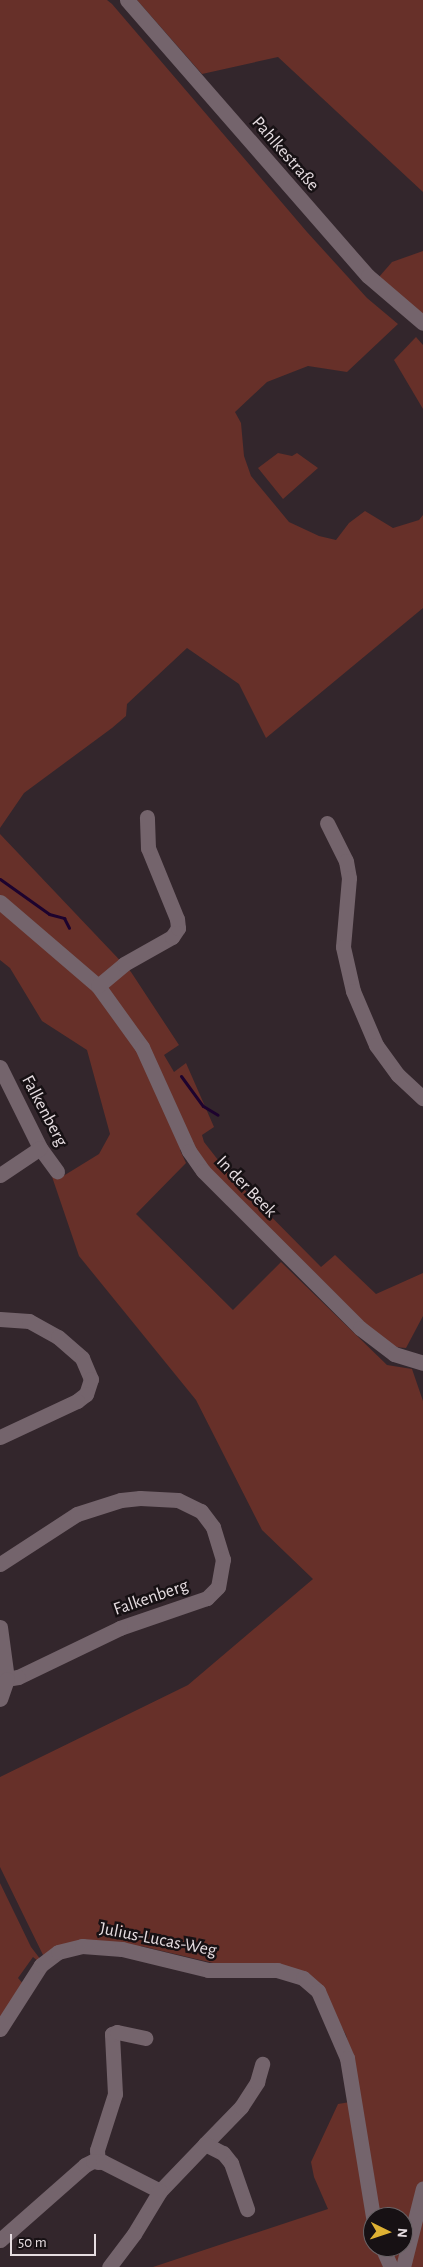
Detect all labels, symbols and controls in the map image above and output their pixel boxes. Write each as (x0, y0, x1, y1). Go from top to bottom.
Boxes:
street label: Pahlkestraße (247, 112, 323, 196)
street label: Falkenberg (16, 1072, 72, 1150)
street label: In der Beek (211, 1152, 281, 1222)
street label: Falkenberg (111, 1575, 191, 1621)
street label: Julius-Lucas-Weg (98, 1918, 218, 1962)
north arrow (363, 2207, 413, 2257)
scale bar (12, 2224, 99, 2256)
text: N (395, 2228, 409, 2238)
text: 50 m (18, 2235, 47, 2250)

